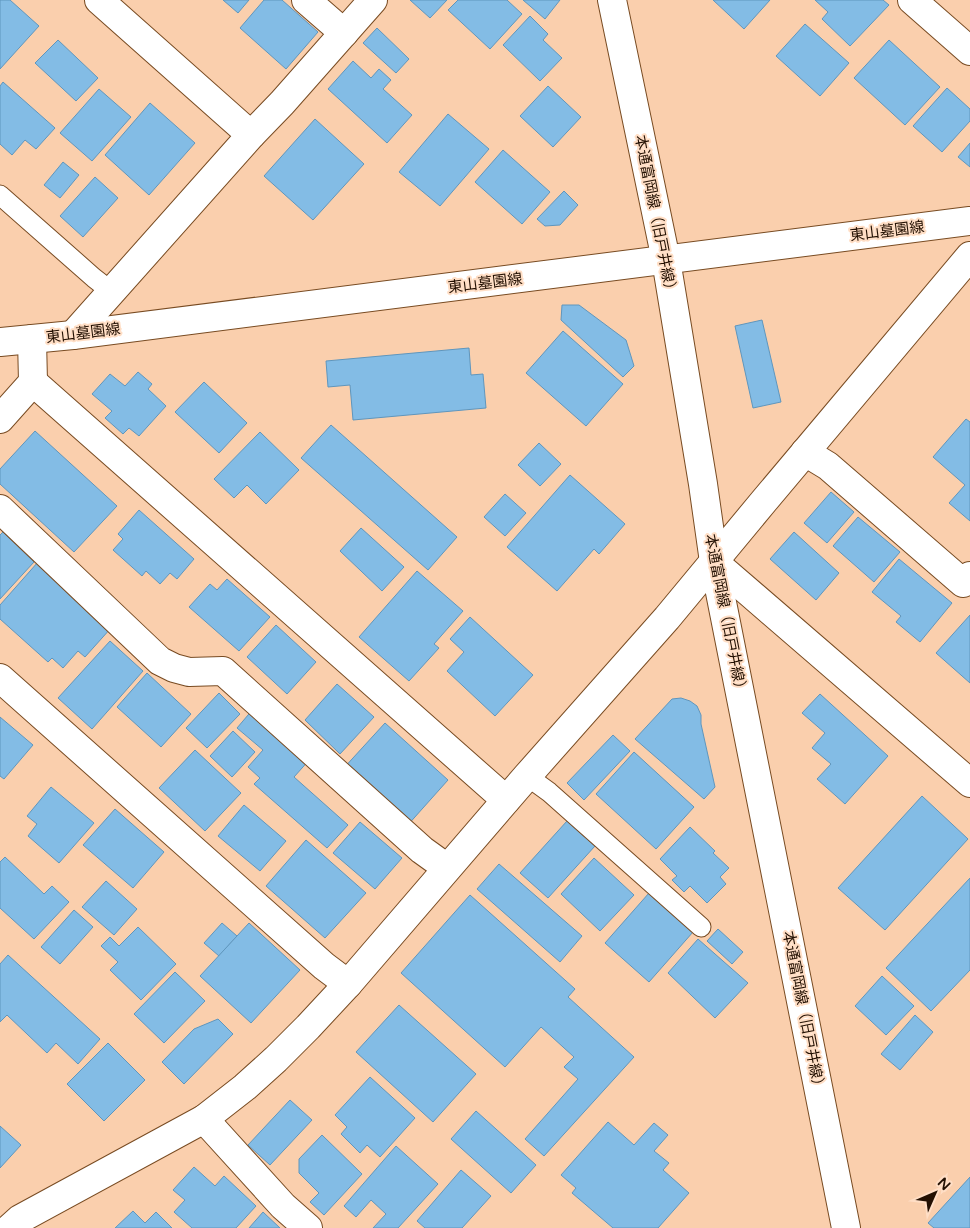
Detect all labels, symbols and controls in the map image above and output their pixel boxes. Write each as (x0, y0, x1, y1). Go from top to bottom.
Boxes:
street label: 本通富岡線（旧戸井線） (631, 133, 681, 299)
street label: 東山墓園線 (849, 217, 925, 245)
street label: 東山墓園線 (447, 269, 523, 297)
street label: 東山墓園線 (45, 319, 121, 347)
street label: 本通富岡線（旧戸井線） (701, 532, 751, 698)
street label: 本通富岡線（旧戸井線） (779, 929, 829, 1095)
north arrow (910, 1168, 960, 1218)
text: N (934, 1174, 954, 1194)

